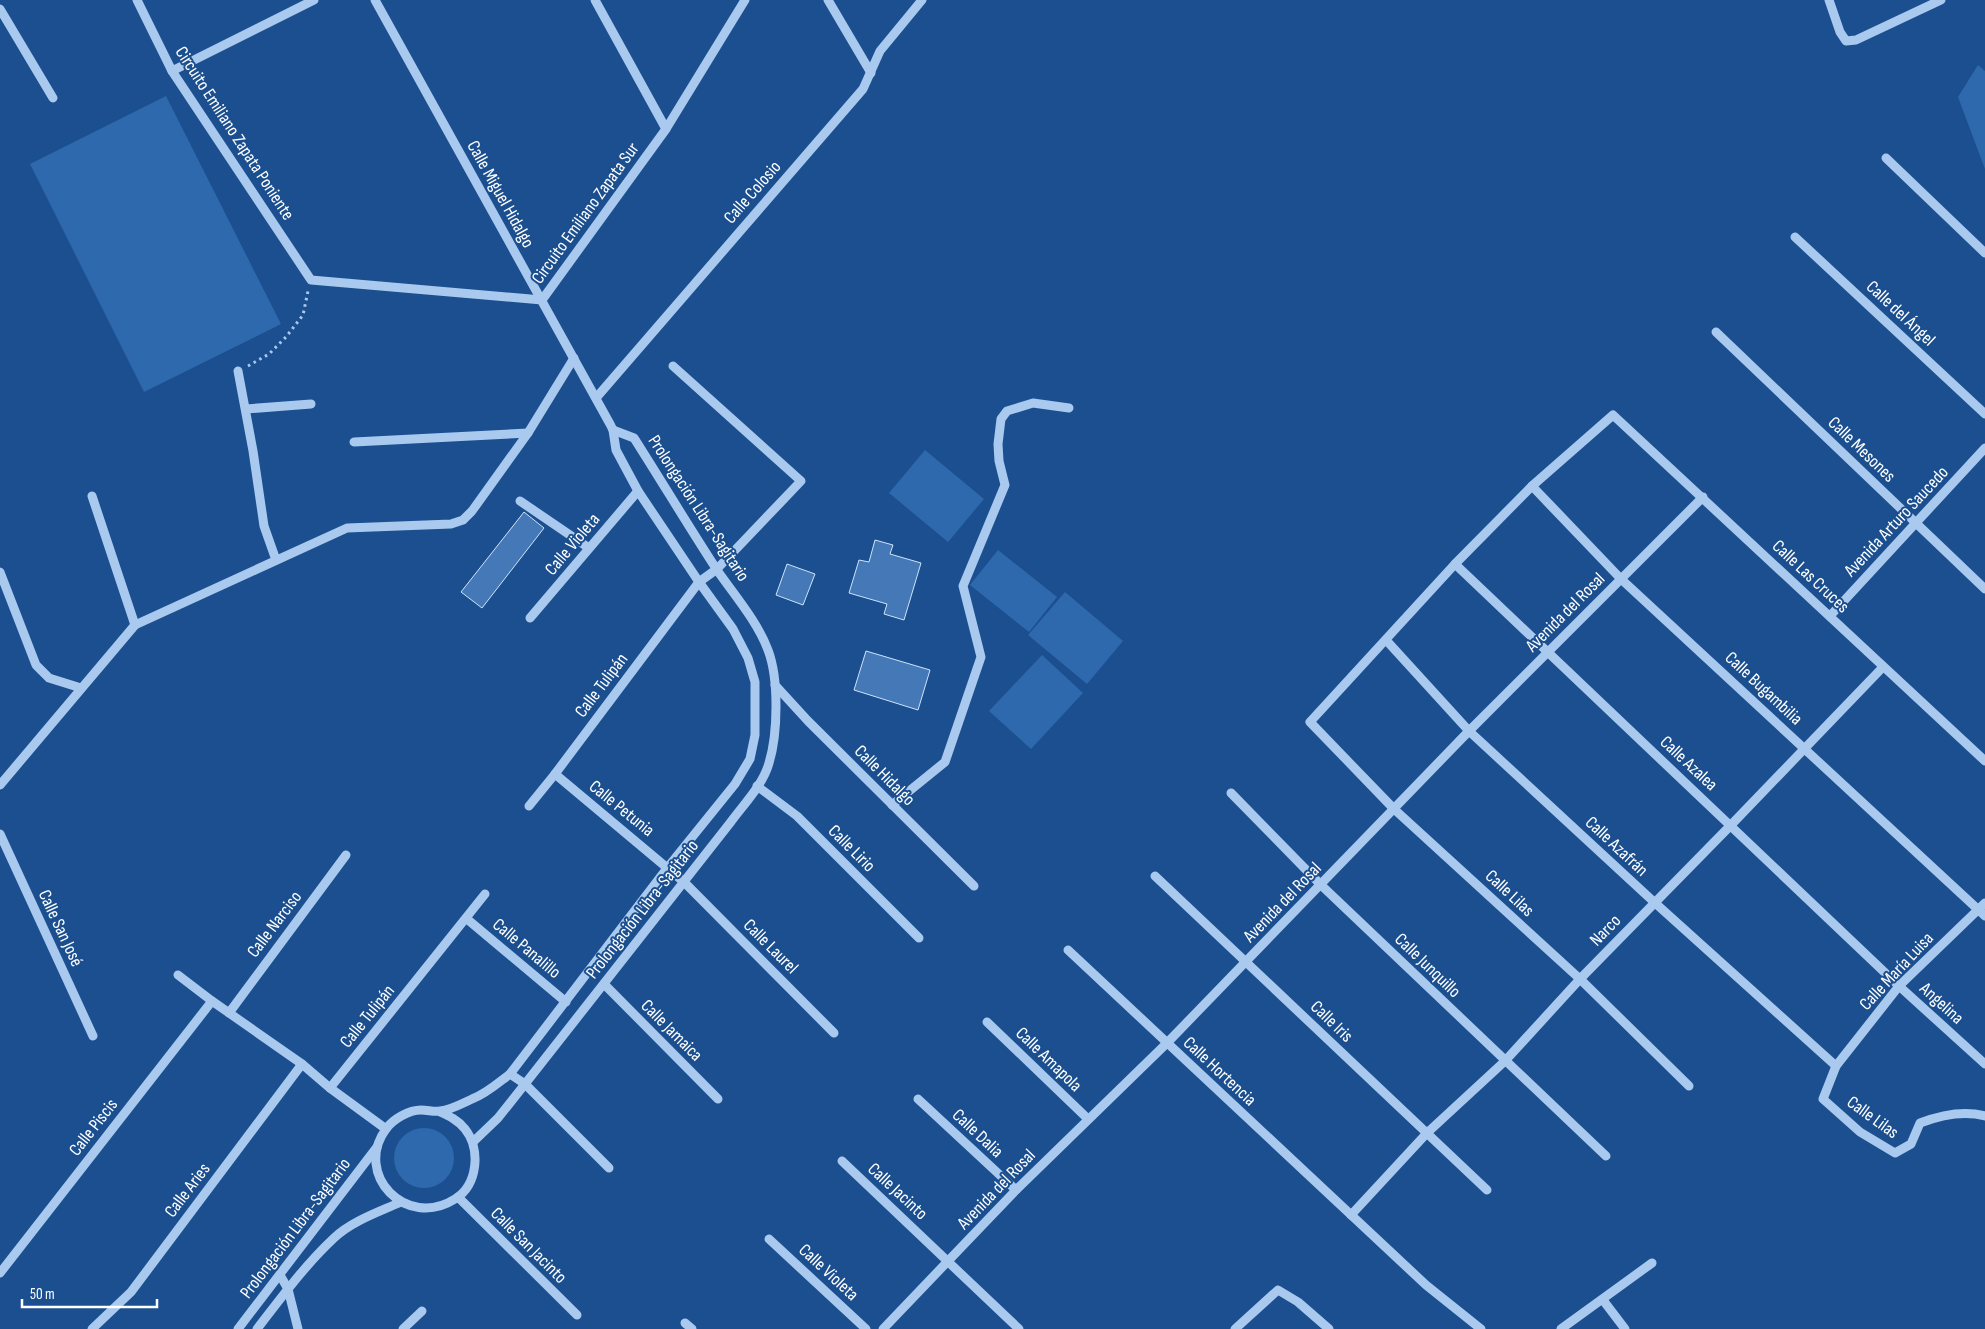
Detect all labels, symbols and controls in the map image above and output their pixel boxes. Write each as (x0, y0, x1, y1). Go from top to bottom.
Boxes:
street label: Circuito Emiliano Zapata Poniente (171, 43, 299, 224)
street label: Calle Miguel Hidalgo (462, 137, 539, 251)
street label: Circuito Emiliano Zapata Sur (527, 139, 644, 288)
street label: Calle Colosio (719, 157, 785, 228)
street label: Calle del Ángel (1862, 276, 1939, 351)
street label: Calle Mesones (1824, 412, 1900, 487)
street label: Prolongación Libra-Sagitario (643, 431, 754, 585)
street label: Avenida Arturo Saucedo (1839, 462, 1953, 582)
street label: Calle Violeta (541, 509, 604, 579)
street label: Calle Las Cruces (1768, 536, 1853, 617)
street label: Avenida del Rosal (1521, 568, 1609, 657)
street label: Calle Bugambilia (1721, 647, 1807, 729)
street label: Calle Tulipán (570, 649, 632, 722)
street label: Calle Azalea (1656, 732, 1722, 795)
street label: Calle Hidalgo (850, 741, 919, 810)
street label: Calle Petunia (585, 776, 659, 841)
street label: Calle Azafrán (1581, 812, 1652, 881)
street label: Calle Lirio (824, 820, 880, 876)
street label: Prolongación Libra-Sagitario (582, 836, 703, 983)
street label: Avenida del Rosal (1238, 858, 1326, 947)
street label: Calle Lilas (1481, 866, 1538, 921)
street label: Calle San José (34, 887, 87, 970)
street label: Calle Narciso (243, 887, 306, 962)
street label: Narco (1585, 910, 1625, 950)
street label: Calle Panalillo (488, 914, 565, 983)
street label: Calle Laurel (739, 915, 802, 978)
street label: Calle María Luisa (1855, 928, 1938, 1015)
street label: Calle Junquillo (1390, 929, 1465, 1002)
street label: Angelina (1915, 978, 1968, 1029)
street label: Calle Tulipán (336, 981, 399, 1052)
street label: Calle Jamaica (636, 995, 707, 1066)
street label: Calle Iris (1306, 996, 1357, 1047)
street label: Calle Amapola (1011, 1023, 1086, 1096)
street label: Calle Hortencia (1179, 1032, 1260, 1110)
street label: Calle Lilas (1843, 1092, 1903, 1143)
street label: Calle Piscis (65, 1095, 122, 1160)
street label: Calle Dalia (948, 1105, 1007, 1162)
street label: Avenida del Rosal (952, 1145, 1040, 1234)
street label: Prolongación Libra-Sagitario (236, 1154, 355, 1303)
street label: Calle Jacinto (863, 1158, 932, 1224)
street label: Calle Aries (160, 1159, 215, 1222)
street label: Calle San Jacinto (486, 1203, 571, 1288)
street label: Calle Violeta (794, 1239, 863, 1305)
scale bar (22, 1276, 158, 1308)
text: 50 m (30, 1285, 55, 1304)

